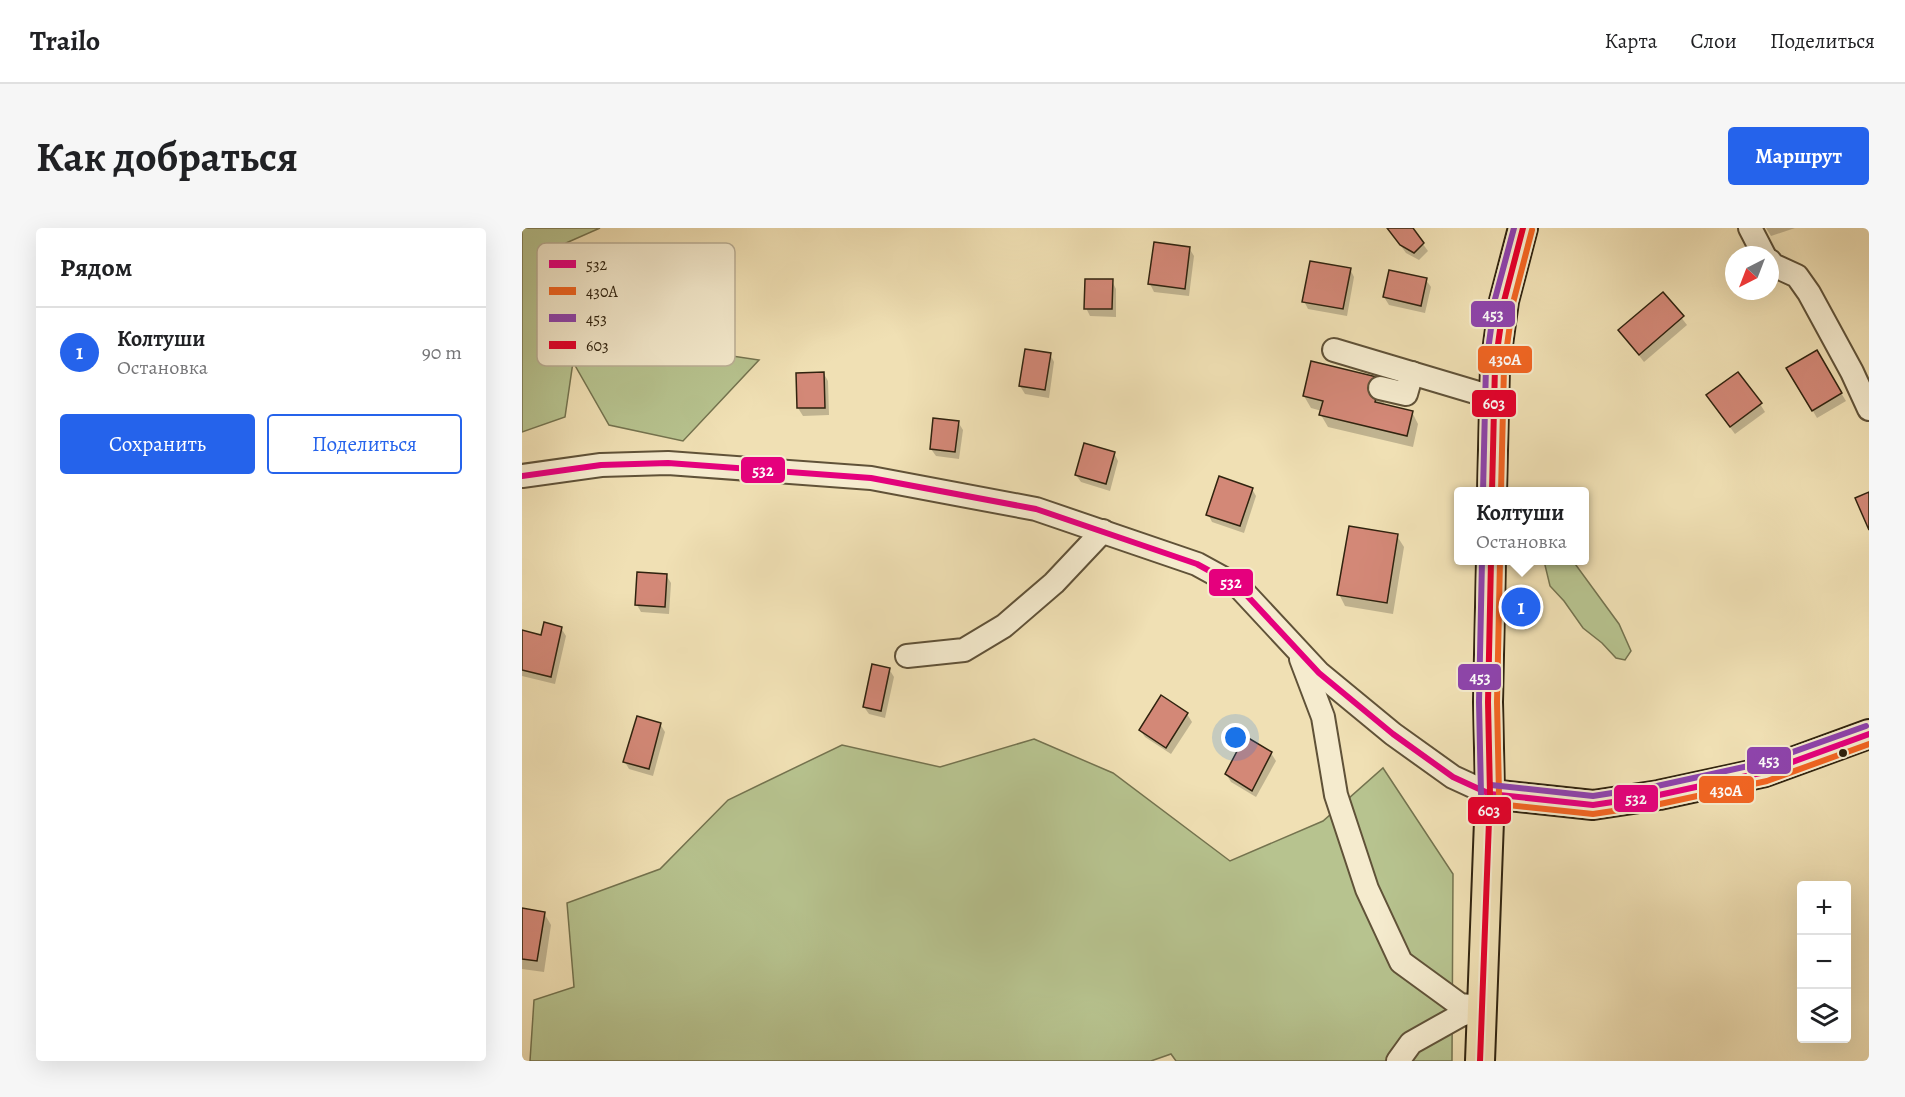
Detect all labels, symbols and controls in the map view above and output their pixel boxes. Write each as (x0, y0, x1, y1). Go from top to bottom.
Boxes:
text: Trailo (30, 22, 100, 60)
text: Карта (1604, 27, 1657, 55)
text: Слои (1690, 27, 1737, 55)
text: Поделиться (1770, 27, 1875, 55)
button: Маршрут (1728, 127, 1869, 185)
text: Как добраться (36, 128, 298, 185)
legend (537, 243, 735, 366)
north arrow (1725, 246, 1779, 300)
text: Рядом (60, 250, 132, 285)
text: 532 (586, 254, 608, 276)
text: 430А (586, 281, 618, 303)
line badge: 453 (1470, 300, 1516, 328)
text: 453 (1482, 304, 1504, 326)
text: 453 (586, 308, 607, 330)
text: Колтуши (117, 324, 205, 354)
text: 603 (586, 335, 609, 357)
text: 1 (76, 339, 83, 366)
text: 90 m (422, 339, 462, 366)
line badge: 430А (1477, 345, 1533, 374)
text: 430А (1489, 349, 1522, 371)
text: Остановка (117, 354, 208, 381)
line badge: 603 (1471, 389, 1517, 418)
text: 603 (1483, 393, 1505, 415)
button: Сохранить (60, 414, 255, 474)
button: Поделиться (267, 414, 462, 474)
line badge: 532 (740, 456, 786, 484)
text: 532 (752, 460, 774, 482)
popup (1454, 487, 1589, 565)
text: Колтуши (1476, 498, 1564, 528)
text: Остановка (1476, 528, 1567, 555)
line badge: 532 (1208, 568, 1254, 597)
text: 532 (1220, 572, 1242, 594)
pin: 1 (1502, 584, 1540, 629)
line badge: 453 (1457, 663, 1502, 691)
text: 453 (1469, 667, 1491, 689)
your location (1221, 723, 1250, 752)
line badge: 453 (1746, 746, 1792, 775)
unlabelled marker (1837, 747, 1849, 759)
text: 453 (1758, 750, 1780, 772)
line badge: 430А (1698, 775, 1755, 804)
text: 430А (1710, 780, 1743, 802)
line badge: 532 (1613, 784, 1659, 813)
text: 532 (1625, 788, 1647, 810)
line badge: 603 (1467, 796, 1512, 825)
text: 603 (1478, 800, 1500, 822)
map controls (1797, 881, 1851, 1043)
button: + (1797, 881, 1851, 935)
button: − (1797, 935, 1851, 989)
button: layers (1797, 989, 1851, 1043)

